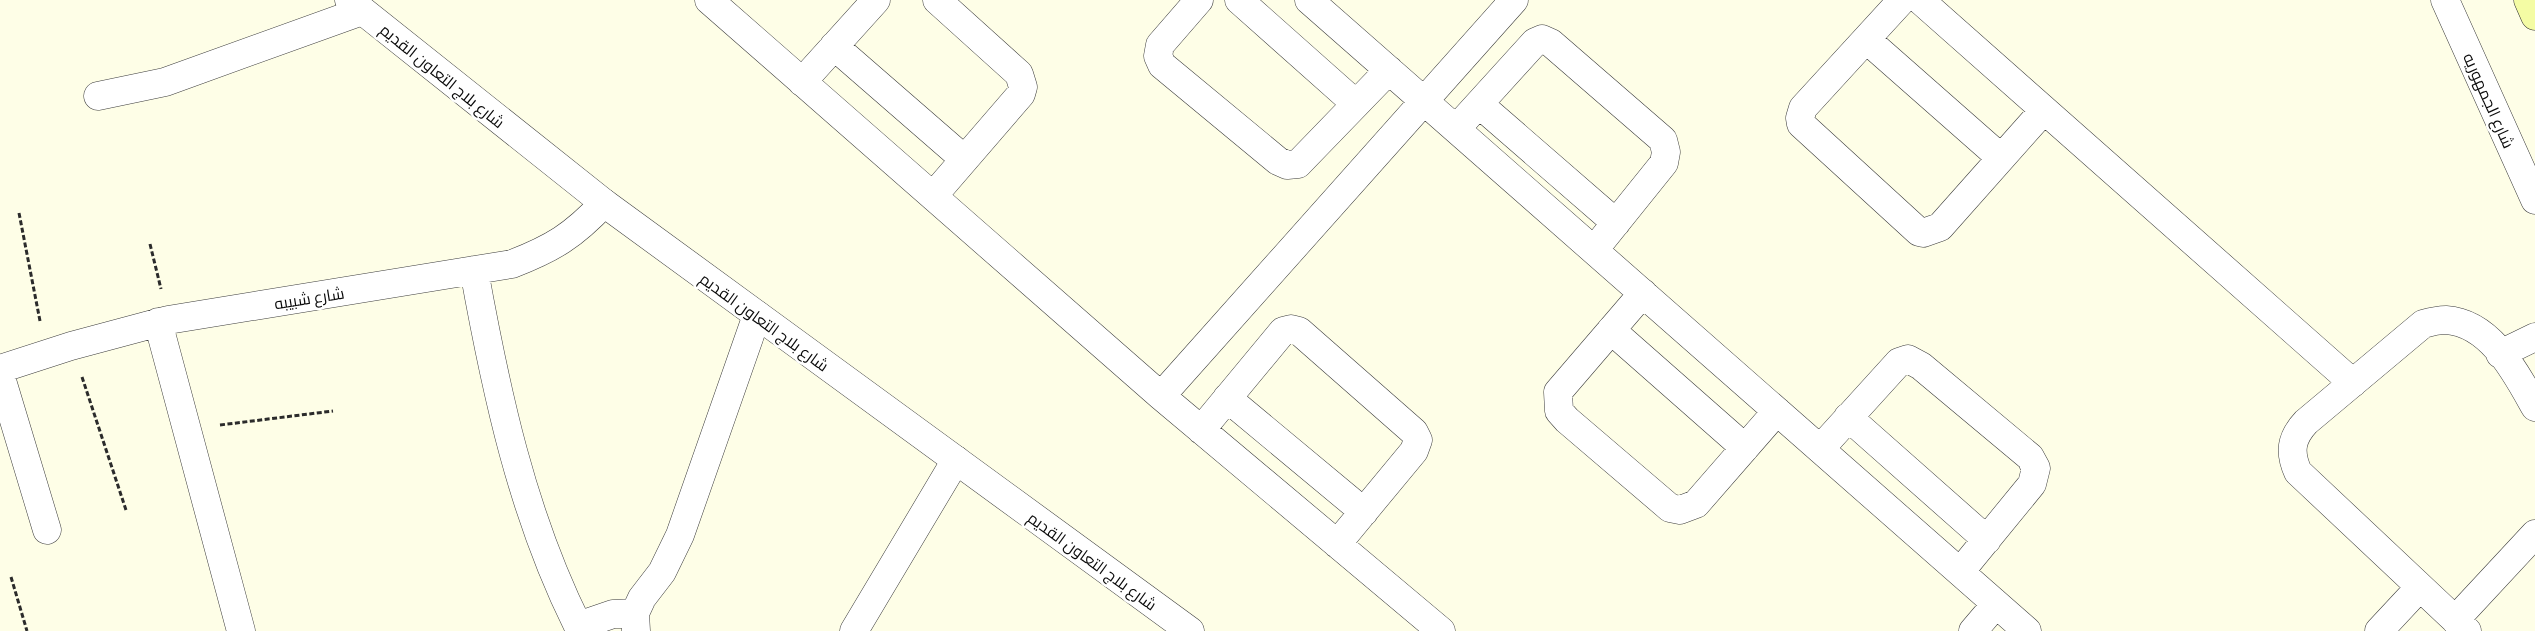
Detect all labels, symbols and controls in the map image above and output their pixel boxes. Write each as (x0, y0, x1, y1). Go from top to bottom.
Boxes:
street label: شارع بلاج التعاون القديم (375, 17, 511, 134)
street label: شارع الجمهوريه (2457, 48, 2522, 152)
street label: شارع بلاج التعاون القديم (695, 266, 835, 377)
street label: شارع شبيبه (272, 280, 346, 315)
street label: شارع بلاج التعاون القديم (1023, 505, 1163, 616)

